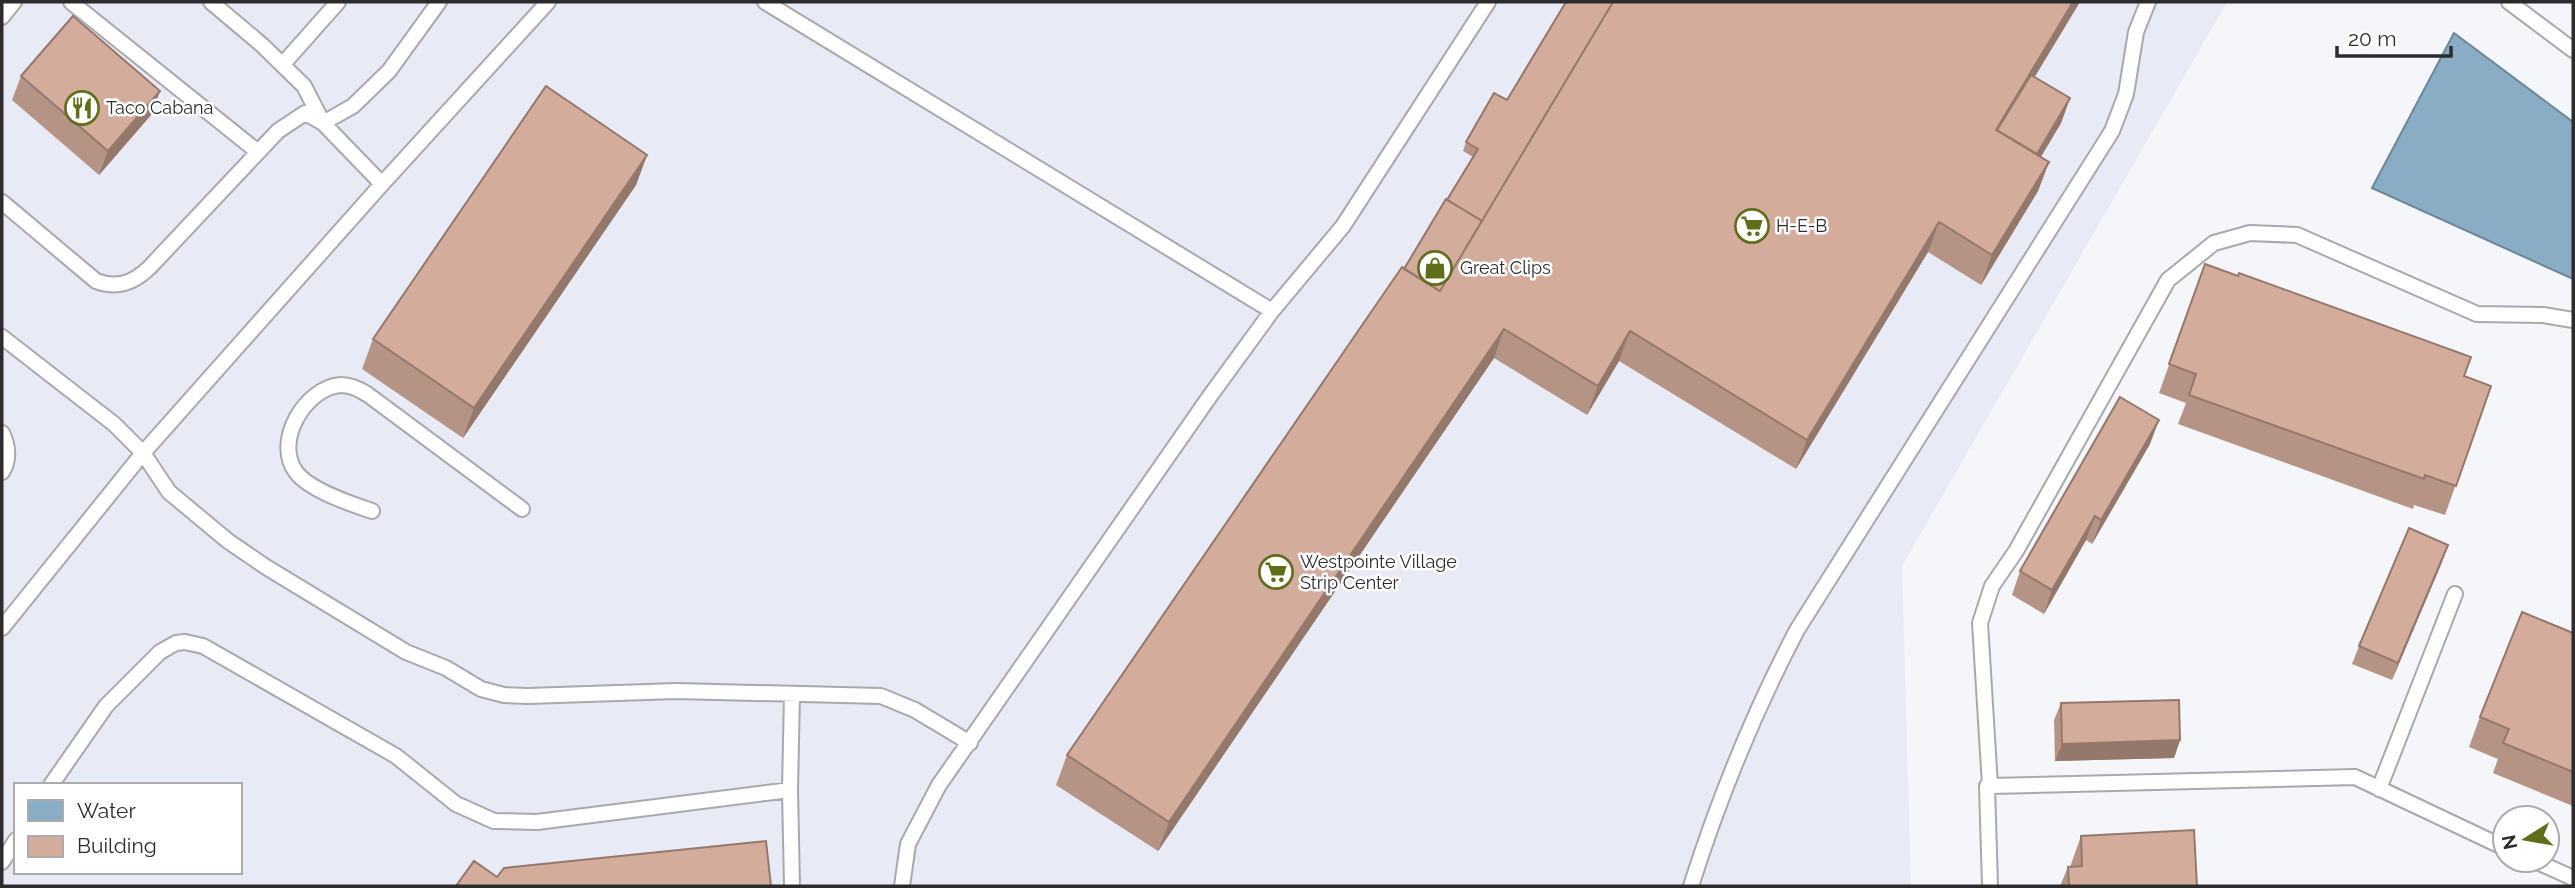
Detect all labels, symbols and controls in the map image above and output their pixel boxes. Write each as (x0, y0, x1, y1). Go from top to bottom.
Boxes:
scale bar (2337, 14, 2451, 58)
text: 20 m (2348, 26, 2396, 51)
restaurant icon: Taco Cabana (63, 89, 101, 127)
place label: Taco Cabana (106, 97, 213, 118)
supermarket icon: H-E-B (1733, 207, 1771, 245)
place label: H-E-B (1776, 215, 1827, 236)
shop icon: Great Clips (1416, 249, 1454, 287)
place label: Great Clips (1460, 257, 1551, 278)
place label: Westpointe Village Strip Center (1300, 551, 1457, 593)
supermarket icon: Westpointe Village Strip Center (1257, 553, 1295, 591)
legend (14, 783, 242, 874)
text: Water (77, 798, 136, 823)
north arrow (2491, 804, 2561, 874)
text: Building (77, 833, 157, 858)
text: N (2497, 833, 2521, 851)

